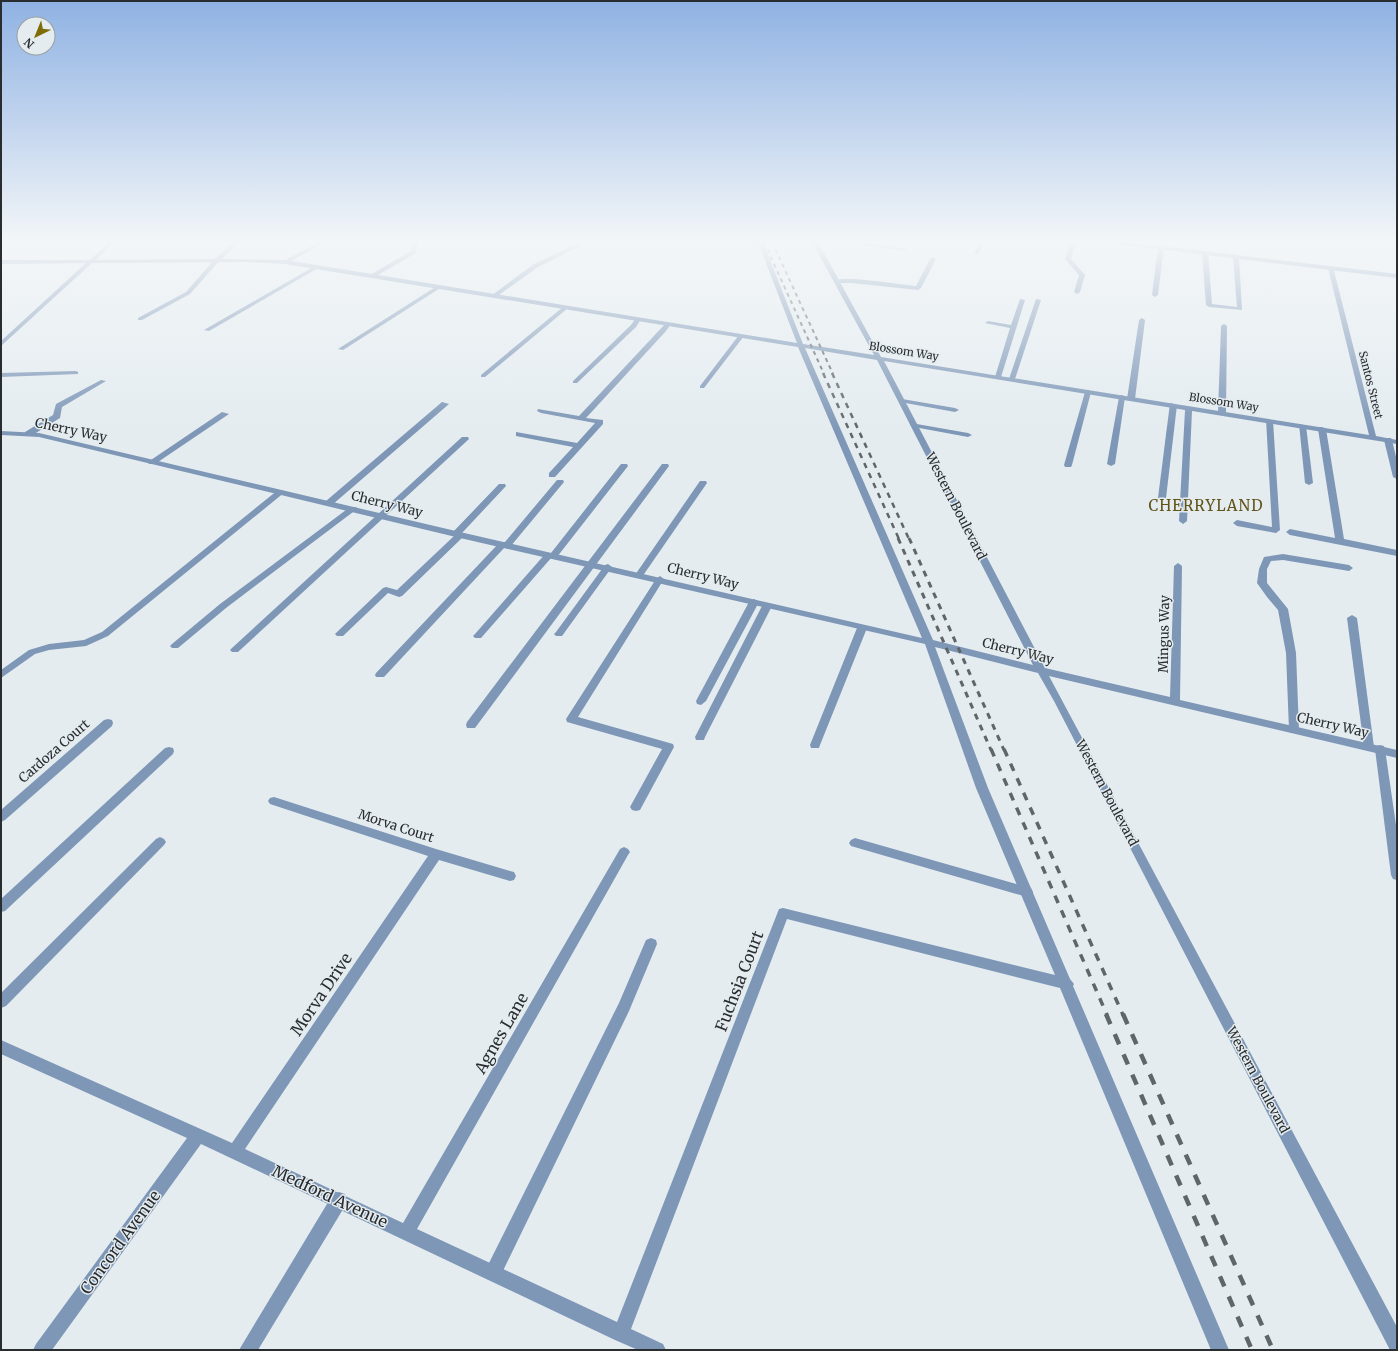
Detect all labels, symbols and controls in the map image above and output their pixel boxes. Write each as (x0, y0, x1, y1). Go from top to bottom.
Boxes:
north arrow (16, 16, 56, 56)
text: N (21, 35, 37, 51)
street label: Blossom Way (868, 339, 940, 364)
street label: Santos Street (1356, 349, 1386, 421)
street label: Blossom Way (1188, 390, 1260, 415)
street label: Cherry Way (33, 414, 109, 446)
street label: Western Boulevard (921, 449, 990, 563)
street label: Cherry Way (349, 487, 425, 521)
district label: CHERRYLAND (1149, 496, 1263, 515)
street label: Cherry Way (665, 559, 741, 593)
street label: Mingus Way (1155, 595, 1173, 673)
street label: Cherry Way (980, 634, 1056, 668)
street label: Cherry Way (1295, 708, 1371, 742)
street label: Cardoza Court (15, 715, 93, 787)
street label: Western Boulevard (1071, 736, 1142, 849)
street label: Morva Court (356, 806, 436, 846)
street label: Fuchsia Court (711, 927, 768, 1034)
street label: Morva Drive (286, 949, 356, 1039)
street label: Agnes Lane (469, 989, 532, 1078)
street label: Western Boulevard (1222, 1023, 1293, 1136)
street label: Medford Avenue (269, 1160, 391, 1232)
street label: Concord Avenue (76, 1186, 164, 1298)

